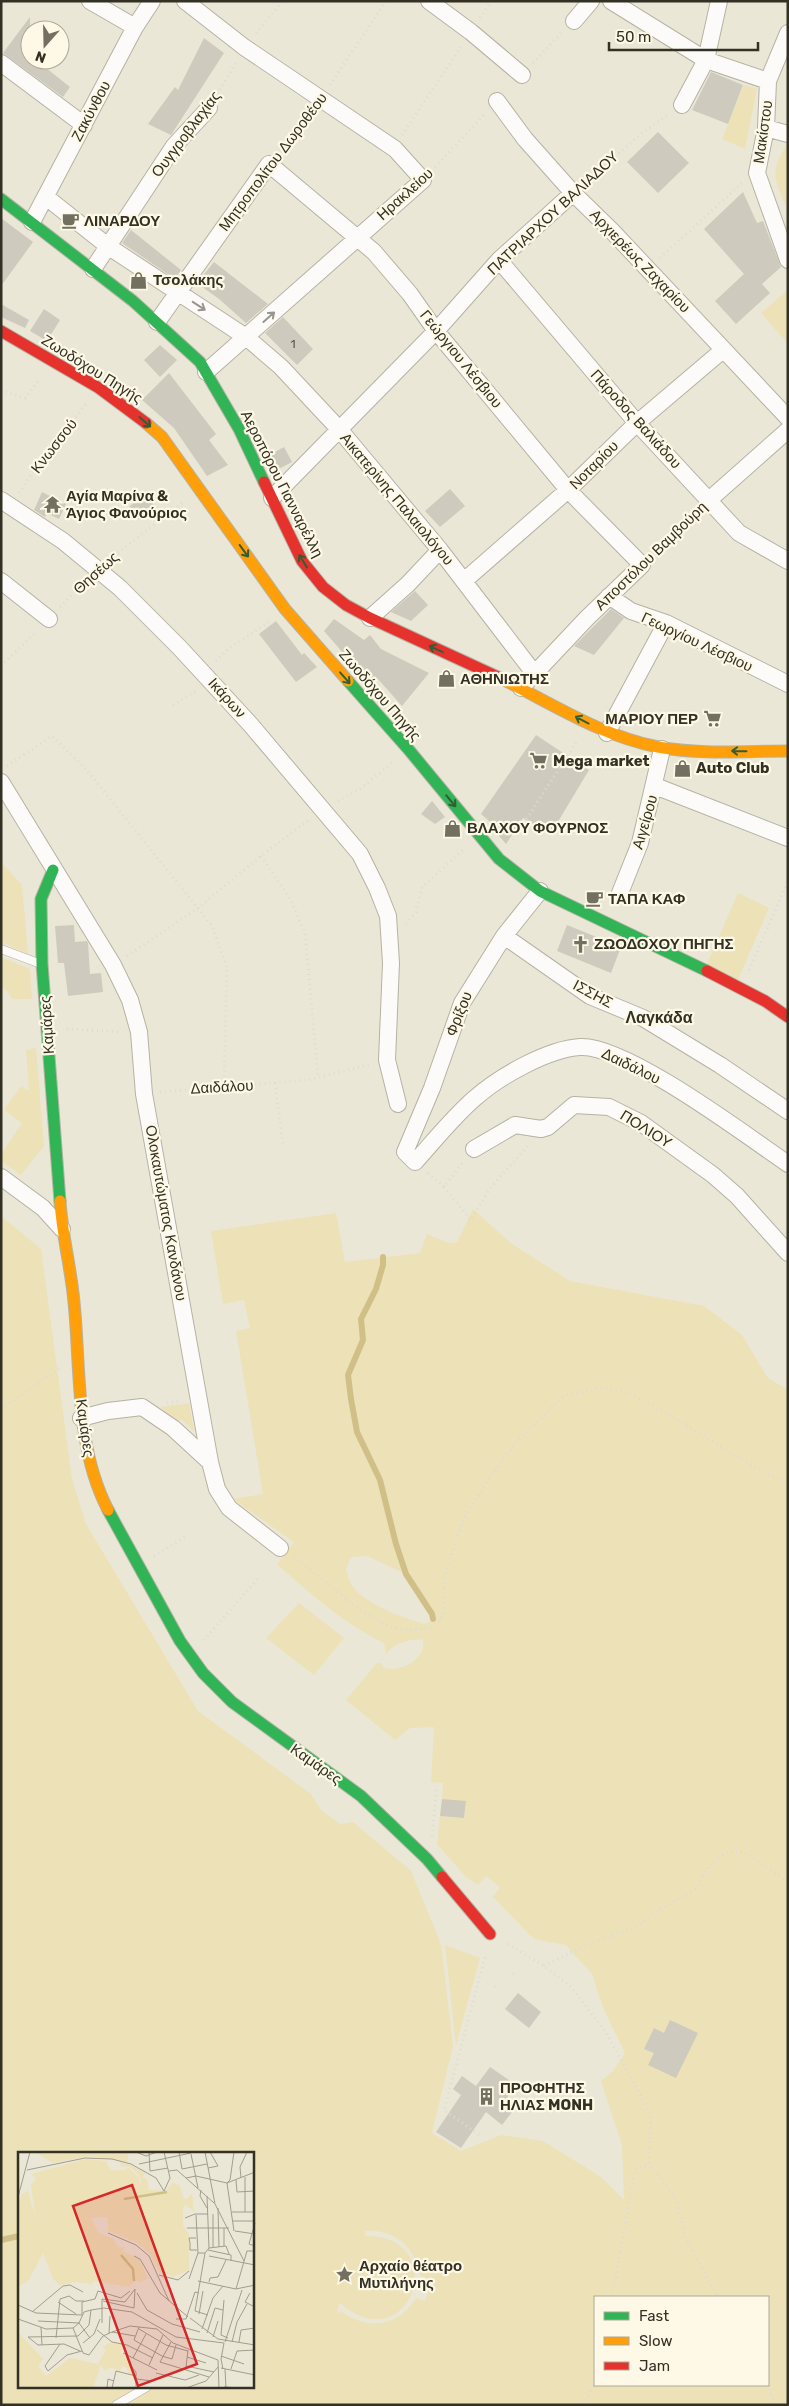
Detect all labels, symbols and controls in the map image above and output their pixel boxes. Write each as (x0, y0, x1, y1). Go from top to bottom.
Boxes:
north arrow (20, 20, 70, 70)
scale bar (609, 20, 758, 52)
text: 50 m (616, 28, 651, 46)
text: N (33, 47, 48, 66)
street label: Ζακύνθου (68, 78, 114, 144)
street label: Ουγγροβλαχίας (148, 87, 224, 181)
street label: Μητροπολίτου Δωροθέου (215, 89, 331, 235)
street label: Μακίστου (750, 99, 776, 165)
street label: ΠΑΤΡΙΑΡΧΟΥ ΒΑΛΙΑΔΟΥ (484, 147, 622, 279)
street label: Ηρακλείου (373, 164, 437, 224)
street label: Αρχιερέως Ζαχαρίου (586, 206, 694, 316)
cafe icon: ΛΙΝΑΡΔΟΥ (60, 211, 80, 231)
place label: ΛΙΝΑΡΔΟΥ (84, 212, 160, 230)
shop icon: Τσολάκης (129, 270, 149, 290)
place label: Τσολάκης (153, 271, 223, 289)
one-way arrow (192, 301, 206, 311)
street label: Γεώργιου Λέσβιου (416, 306, 506, 412)
one-way arrow (262, 311, 275, 323)
street label: Ζωοδόχου Πηγής (38, 331, 146, 407)
house number: 1 (290, 337, 296, 351)
street label: Πάροδος Βαλιάδου (587, 366, 685, 472)
street label: Αεροπόρου Γιανναρέλλη (237, 407, 327, 561)
street label: Κνωσσού (27, 415, 81, 477)
one-way arrow (139, 417, 152, 428)
street label: Αικατερίνης Παλαιολόγου (336, 429, 458, 569)
street label: Νοταρίου (566, 437, 622, 493)
place label: Αγία Μαρίνα & Άγιος Φανούριος (66, 487, 187, 522)
temple icon: Αγία Μαρίνα & Άγιος Φανούριος (42, 495, 62, 515)
street label: Αποστόλου Βαμβούρη (591, 498, 711, 614)
one-way arrow (239, 544, 249, 558)
street label: Θησέως (70, 548, 122, 598)
one-way arrow (298, 554, 308, 568)
street label: Γεωργίου Λέσβιου (638, 608, 756, 676)
one-way arrow (429, 644, 444, 653)
street label: Ζωοδόχου Πηγής (335, 646, 425, 744)
shop icon: ΑΘΗΝΙΩΤΗΣ (436, 669, 456, 689)
place label: ΑΘΗΝΙΩΤΗΣ (460, 670, 549, 688)
one-way arrow (340, 671, 351, 684)
street label: Ικάρων (204, 674, 250, 722)
supermarket icon: ΜΑΡΙΟΥ ΠΕΡ (702, 709, 722, 729)
place label: ΜΑΡΙΟΥ ΠΕΡ (605, 710, 698, 728)
one-way arrow (575, 715, 590, 724)
one-way arrow (731, 746, 748, 756)
supermarket icon: Mega market (529, 751, 549, 771)
place label: Mega market (553, 752, 650, 770)
shop icon: Auto Club (672, 758, 692, 778)
place label: Auto Club (696, 759, 770, 777)
street label: Αιγείρου (629, 793, 661, 851)
one-way arrow (446, 794, 457, 807)
shop icon: ΒΛΑΧΟΥ ΦΟΥΡΝΟΣ (443, 818, 463, 838)
place label: ΒΛΑΧΟΥ ΦΟΥΡΝΟΣ (467, 819, 608, 837)
cafe icon: ΤΑΠΑ ΚΑΦ (584, 889, 604, 909)
place label: ΤΑΠΑ ΚΑΦ (608, 890, 685, 908)
church icon: ΖΩΟΔΟΧΟΥ ΠΗΓΗΣ (570, 934, 590, 954)
place label: ΖΩΟΔΟΧΟΥ ΠΗΓΗΣ (594, 935, 733, 953)
street label: ΙΣΣΗΣ (570, 976, 616, 1012)
street label: Φρίξου (442, 989, 476, 1039)
street label: Καμάρες (36, 995, 58, 1055)
district label: Λαγκάδα (625, 1008, 693, 1027)
street label: Δαιδάλου (599, 1044, 663, 1088)
street label: Δαιδάλου (190, 1076, 254, 1098)
street label: ΠΟΛΙΟΥ (617, 1106, 675, 1152)
street label: Ολοκαυτώματος Κανδάνου (142, 1124, 190, 1302)
street label: Καμάρες (72, 1398, 98, 1458)
street label: Καμάρες (287, 1740, 345, 1788)
place label: ΠΡΟΦΗΤΗΣ ΗΛΙΑΣ MONH (500, 2079, 593, 2114)
building icon: ΠΡΟΦΗΤΗΣ ΗΛΙΑΣ MONH (476, 2087, 496, 2107)
inset map (18, 2152, 254, 2388)
place label: Αρχαίο θέατρο Μυτιλήνης (359, 2257, 462, 2292)
place icon: Αρχαίο θέατρο Μυτιλήνης (335, 2265, 355, 2285)
legend (594, 2296, 769, 2386)
text: Fast (639, 2307, 669, 2325)
text: Slow (639, 2332, 672, 2350)
text: Jam (639, 2357, 670, 2375)

